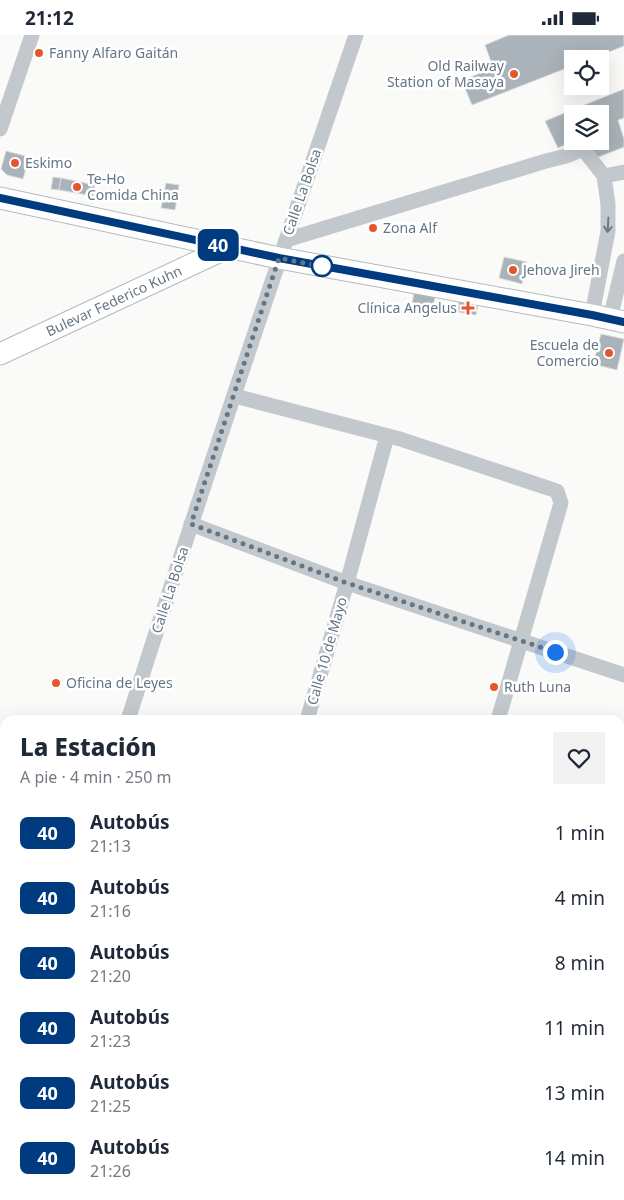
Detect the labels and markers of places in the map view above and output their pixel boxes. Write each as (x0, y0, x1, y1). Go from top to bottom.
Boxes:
place label: Fanny Alfaro Gaitán (49, 43, 178, 62)
marker: Fanny Alfaro Gaitán (33, 47, 45, 59)
place label: Old Railway Station of Masaya (387, 56, 505, 91)
marker: Old Railway Station of Masaya (508, 68, 520, 80)
place label: Eskimo (25, 153, 72, 172)
marker: Eskimo (9, 157, 21, 169)
place label: Te-Ho Comida China (87, 169, 179, 204)
marker: Te-Ho Comida China (71, 181, 83, 193)
place label: Zona Alf (383, 218, 438, 237)
marker: Zona Alf (367, 222, 379, 234)
unlabelled marker (311, 255, 333, 277)
place label: Jehova Jireh (521, 260, 600, 279)
marker: Jehova Jireh (507, 264, 519, 276)
place label: Clínica Angelus (357, 298, 457, 317)
marker: Clínica Angelus (461, 301, 475, 315)
place label: Escuela de Comercio (530, 335, 599, 370)
marker: Escuela de Comercio (603, 347, 615, 359)
place label: Oficina de Leyes (66, 673, 173, 692)
marker: Oficina de Leyes (50, 677, 62, 689)
place label: Ruth Luna (504, 677, 571, 696)
marker: Ruth Luna (488, 681, 500, 693)

